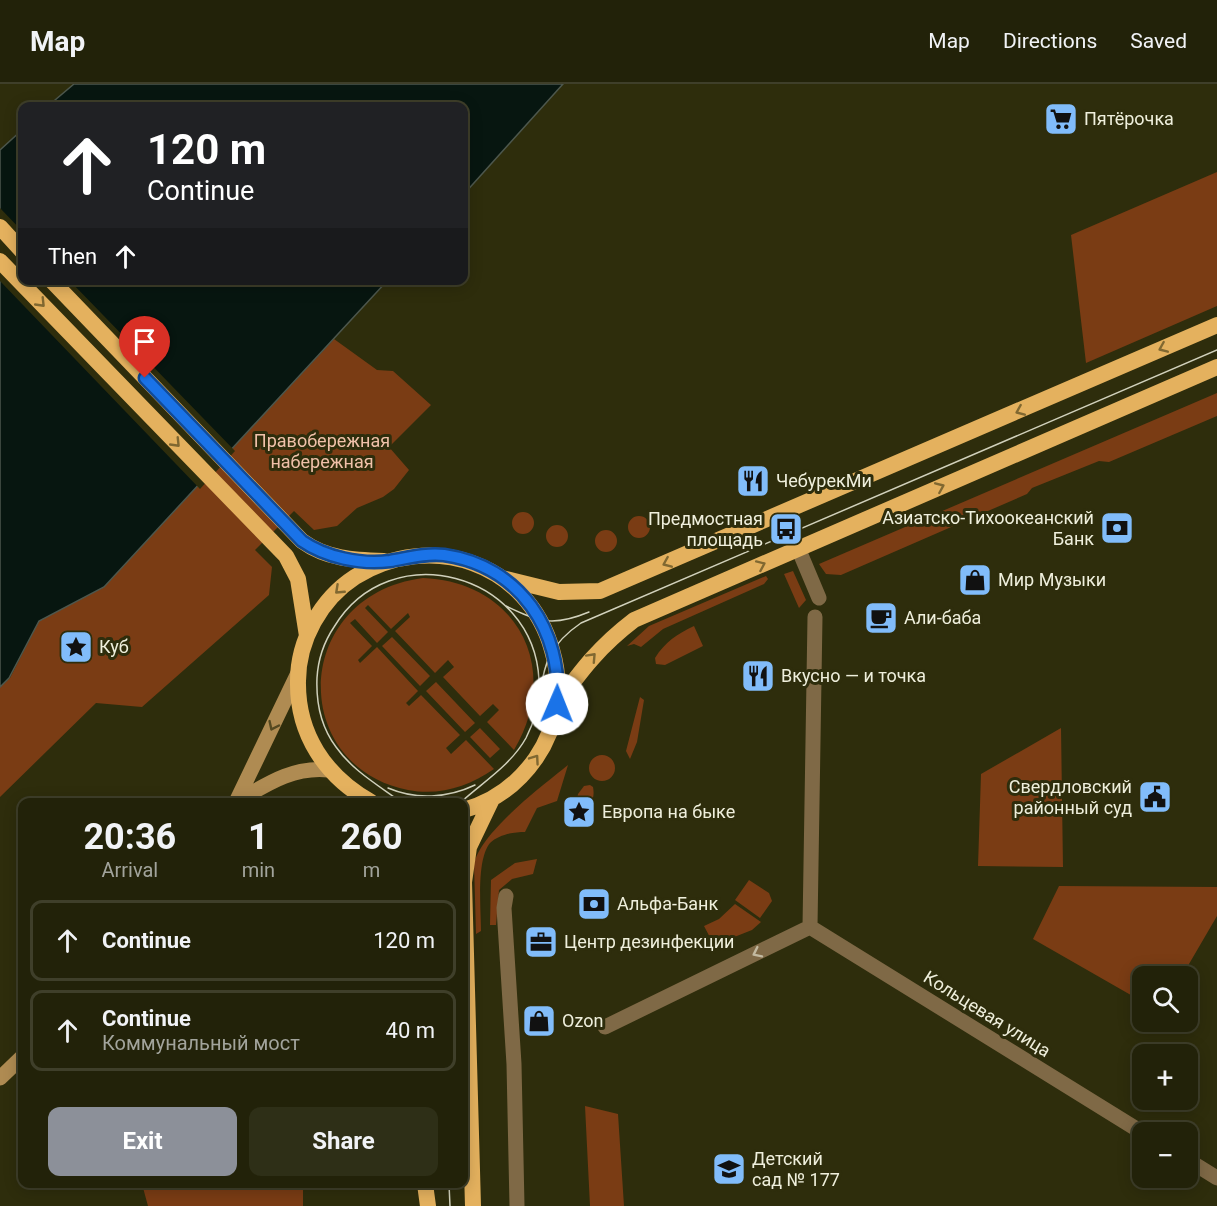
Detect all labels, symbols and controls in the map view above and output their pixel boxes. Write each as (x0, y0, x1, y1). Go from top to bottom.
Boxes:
text: Map (30, 25, 85, 58)
text: Map (928, 29, 970, 53)
text: Directions (1003, 29, 1097, 53)
text: Saved (1130, 29, 1187, 53)
supermarket icon: Пятёрочка (1043, 101, 1079, 137)
place label: Пятёрочка (1084, 108, 1174, 129)
text: 120 m (147, 125, 266, 174)
icon: ahead (48, 126, 126, 204)
text: Continue (147, 175, 254, 207)
icon: ahead (109, 240, 142, 273)
text: Then (48, 244, 97, 269)
one-way arrow (33, 295, 44, 306)
pin (119, 316, 170, 378)
icon: arrive (128, 325, 161, 358)
one-way arrow (1159, 341, 1170, 353)
one-way arrow (1015, 404, 1026, 416)
park label: Правобережная набережная (254, 430, 390, 472)
one-way arrow (169, 436, 180, 447)
restaurant icon: ЧебурекМи (735, 463, 771, 499)
place label: ЧебурекМи (776, 470, 872, 491)
one-way arrow (934, 482, 945, 494)
place label: Азиатско-Тихоокеанский Банк (882, 507, 1094, 549)
place label: Предмостная площадь (648, 508, 763, 550)
bank icon: Азиатско-Тихоокеанский Банк (1099, 510, 1135, 546)
bus stop icon: Предмостная площадь (768, 511, 804, 547)
one-way arrow (662, 555, 673, 567)
one-way arrow (755, 560, 766, 572)
shop icon: Мир Музыки (957, 562, 993, 598)
place label: Мир Музыки (998, 569, 1106, 590)
one-way arrow (336, 583, 346, 594)
cafe icon: Али-баба (863, 600, 899, 636)
place label: Али-баба (904, 607, 981, 628)
place icon: Куб (58, 629, 94, 665)
place label: Куб (99, 636, 129, 657)
one-way arrow (585, 654, 596, 664)
restaurant icon: Вкусно — и точка (740, 658, 776, 694)
place label: Вкусно — и точка (781, 665, 926, 686)
position arrow (525, 672, 589, 736)
one-way arrow (269, 720, 281, 731)
one-way arrow (528, 755, 539, 766)
place label: Свердловский районный суд (1009, 776, 1132, 818)
public building icon: Свердловский районный суд (1137, 779, 1173, 815)
place icon: Европа на быке (561, 794, 597, 830)
place label: Европа на быке (602, 801, 735, 822)
text: 20:36 (83, 816, 176, 858)
text: 1 (248, 816, 269, 858)
text: 260 (341, 816, 403, 858)
text: Arrival (101, 858, 158, 882)
text: min (242, 858, 275, 882)
text: m (363, 858, 380, 882)
bank icon: Альфа-Банк (576, 886, 612, 922)
place label: Альфа-Банк (617, 893, 718, 914)
icon: ahead (51, 924, 84, 957)
office icon: Центр дезинфекции (523, 924, 559, 960)
text: Continue (102, 928, 191, 953)
text: 120 m (373, 928, 435, 953)
place label: Центр дезинфекции (564, 931, 734, 952)
one-way arrow (753, 945, 764, 957)
street label: Кольцевая улица (920, 966, 1055, 1061)
map controls (1132, 966, 1198, 1188)
button: search (1132, 966, 1198, 1032)
shop icon: Ozon (521, 1003, 557, 1039)
text: Continue (102, 1006, 191, 1031)
place label: Ozon (562, 1010, 603, 1031)
icon: ahead (51, 1014, 84, 1047)
text: 40 m (386, 1018, 435, 1043)
text: Коммунальный мост (102, 1031, 300, 1055)
button: + (1132, 1044, 1198, 1110)
button: Exit (48, 1107, 237, 1176)
button: Share (249, 1107, 438, 1176)
button: − (1132, 1122, 1198, 1188)
place label: Детский сад № 177 (752, 1148, 840, 1190)
school or university icon: Детский сад № 177 (711, 1151, 747, 1187)

